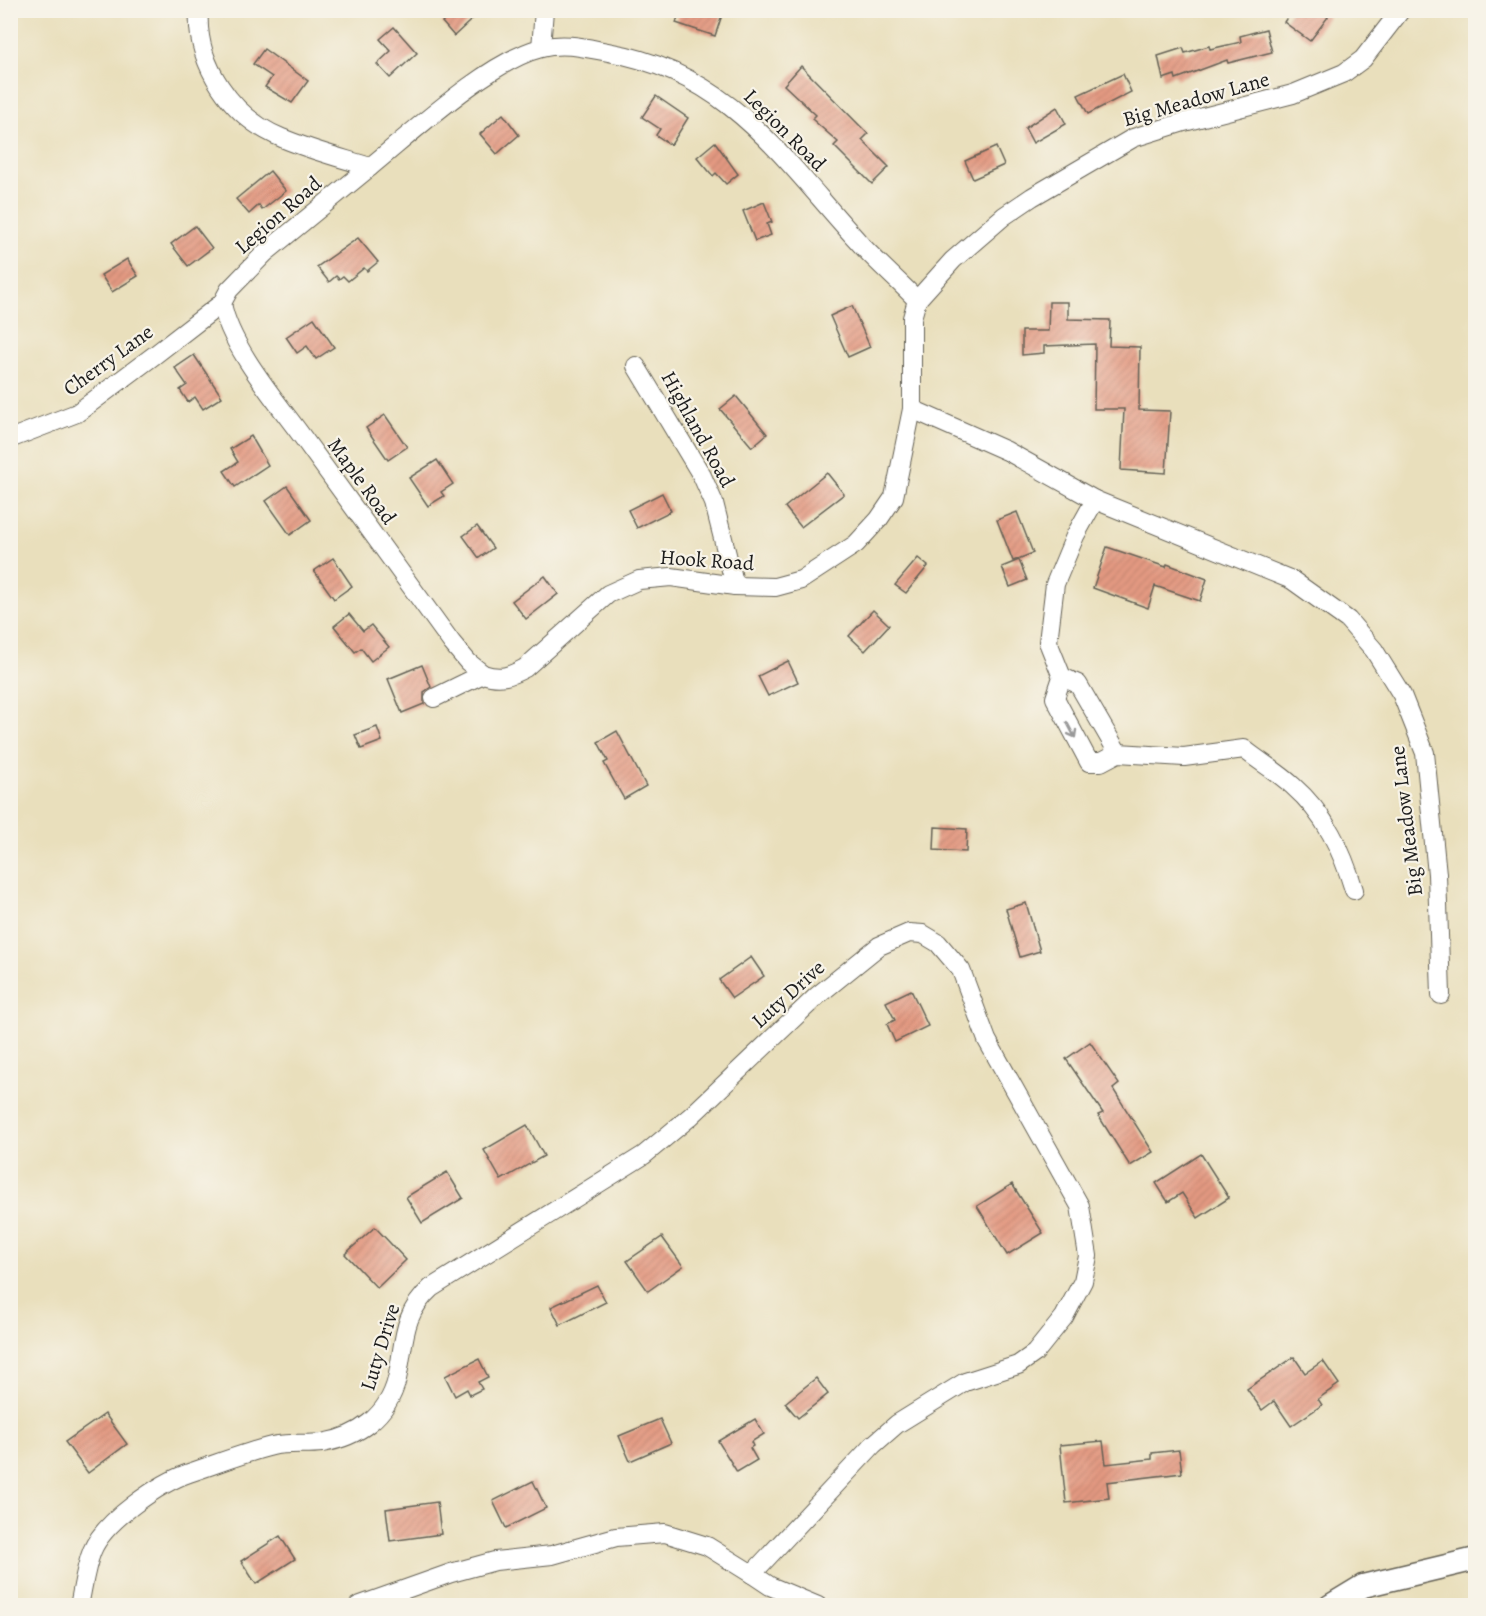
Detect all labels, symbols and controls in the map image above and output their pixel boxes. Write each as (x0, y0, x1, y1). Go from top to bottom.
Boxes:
street label: Big Meadow Lane (1119, 65, 1273, 133)
street label: Legion Road (738, 83, 833, 178)
street label: Legion Road (229, 169, 328, 260)
street label: Cherry Lane (57, 318, 159, 402)
street label: Highland Road (655, 366, 742, 493)
street label: Maple Road (321, 432, 403, 531)
street label: Hook Road (659, 543, 756, 577)
one-way arrow (1066, 721, 1077, 739)
street label: Big Meadow Lane (1383, 744, 1429, 898)
street label: Luty Drive (745, 954, 831, 1034)
street label: Luty Drive (354, 1300, 406, 1394)

